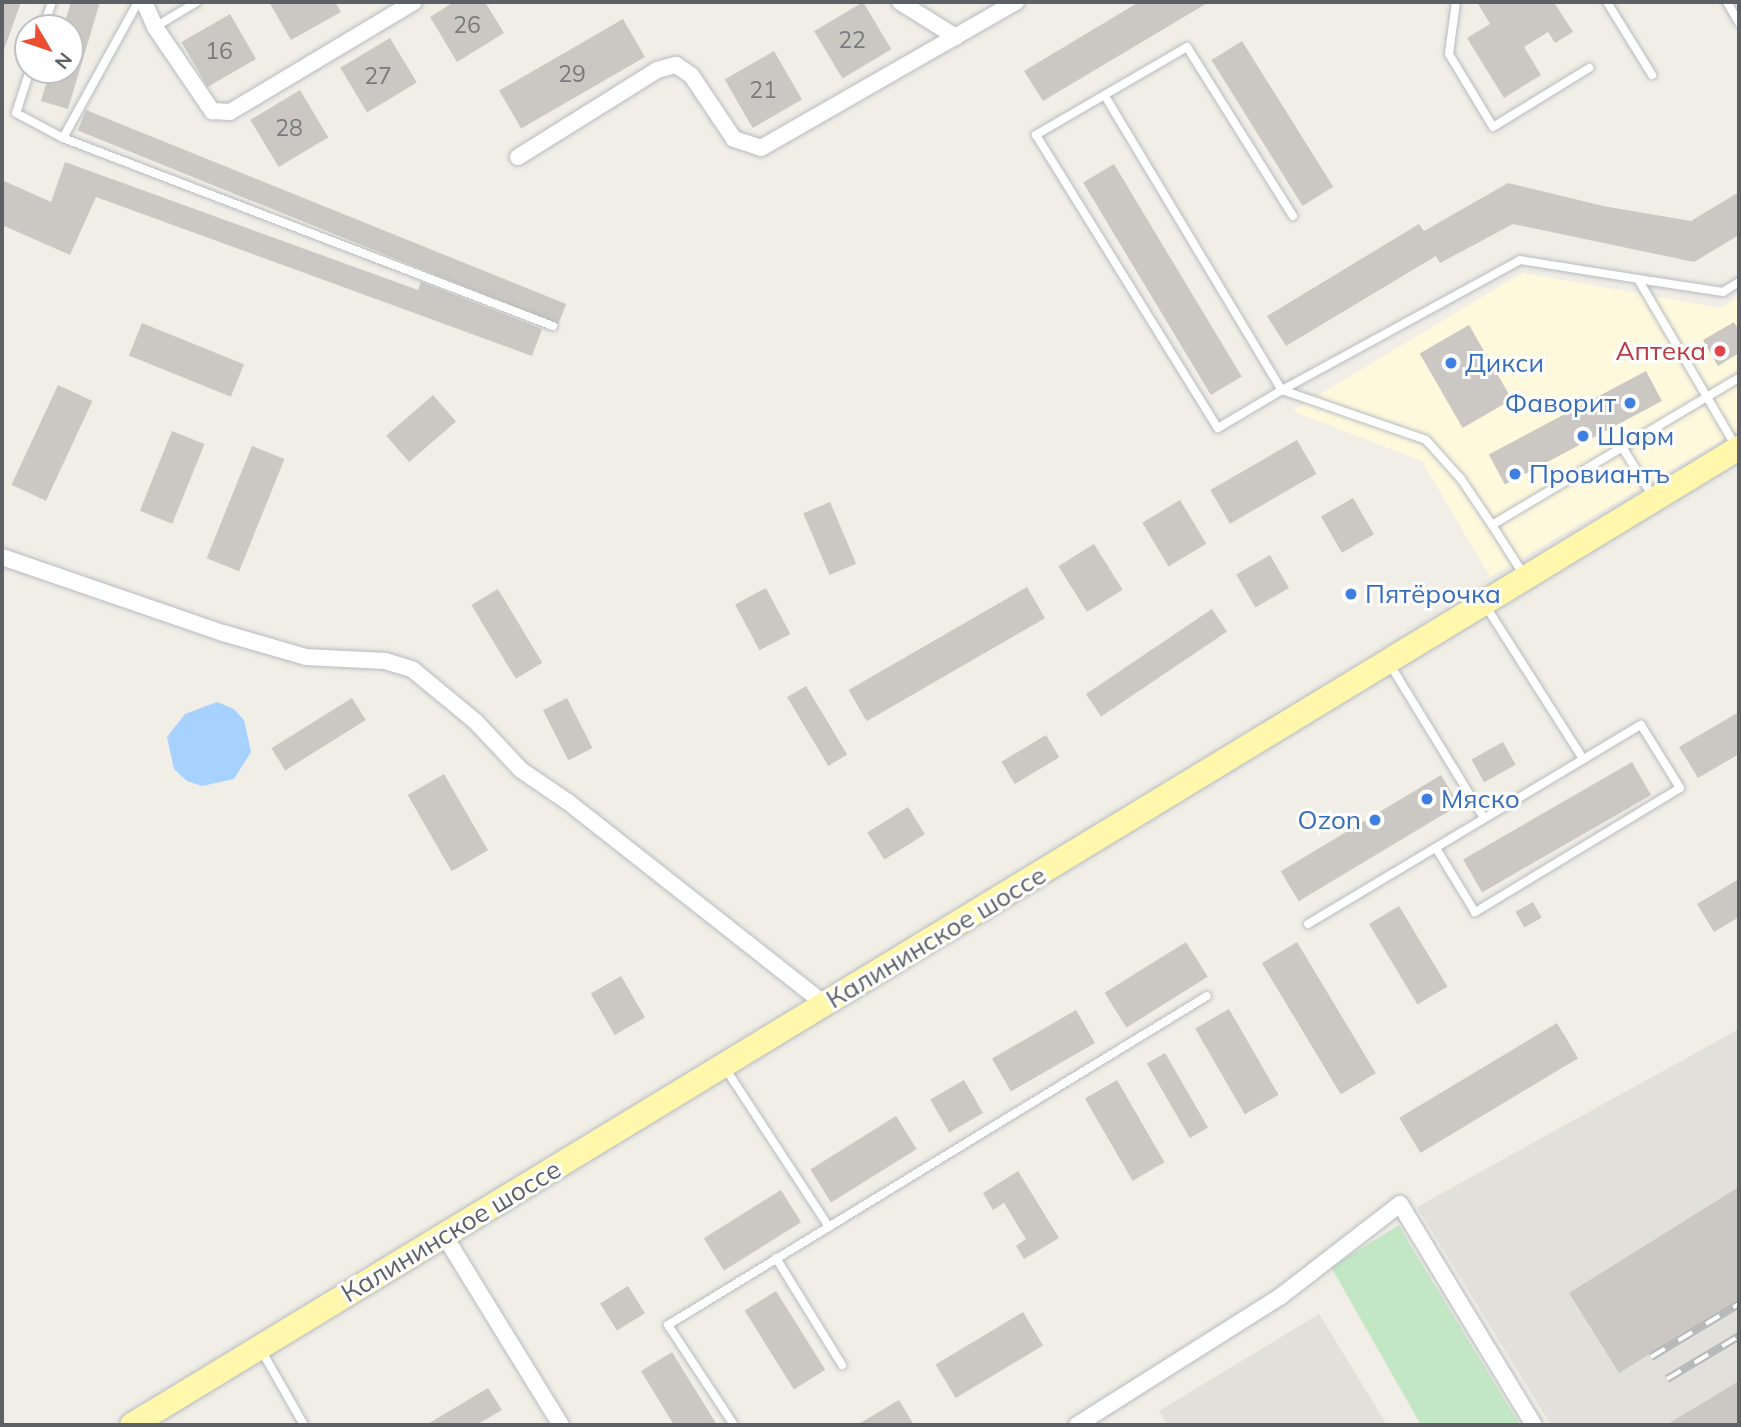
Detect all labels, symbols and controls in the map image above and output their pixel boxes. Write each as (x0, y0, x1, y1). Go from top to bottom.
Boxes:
house number: 26 (453, 11, 481, 39)
north arrow (14, 14, 84, 84)
house number: 22 (838, 26, 866, 54)
house number: 16 (205, 37, 233, 65)
text: N (50, 48, 78, 74)
house number: 29 (558, 60, 586, 88)
house number: 27 (364, 62, 392, 90)
house number: 21 (749, 76, 777, 104)
house number: 28 (275, 114, 303, 142)
place label: Аптека (1615, 335, 1706, 367)
marker: Аптека (1712, 343, 1728, 359)
place label: Дикси (1465, 347, 1544, 379)
marker: Дикси (1443, 355, 1459, 371)
place label: Фаворит (1505, 387, 1616, 419)
marker: Фаворит (1622, 395, 1638, 411)
place label: Шарм (1597, 420, 1674, 452)
marker: Шарм (1575, 428, 1591, 444)
place label: Провиантъ (1529, 458, 1670, 490)
marker: Провиантъ (1507, 466, 1523, 482)
place label: Пятёрочка (1365, 578, 1501, 610)
marker: Пятёрочка (1343, 586, 1359, 602)
place label: Мяско (1441, 783, 1520, 815)
marker: Мяско (1419, 791, 1435, 807)
place label: Ozon (1298, 804, 1361, 836)
marker: Ozon (1367, 812, 1383, 828)
street label: Калининское шоссе (821, 859, 1051, 1015)
street label: Калининское шоссе (336, 1153, 566, 1309)

